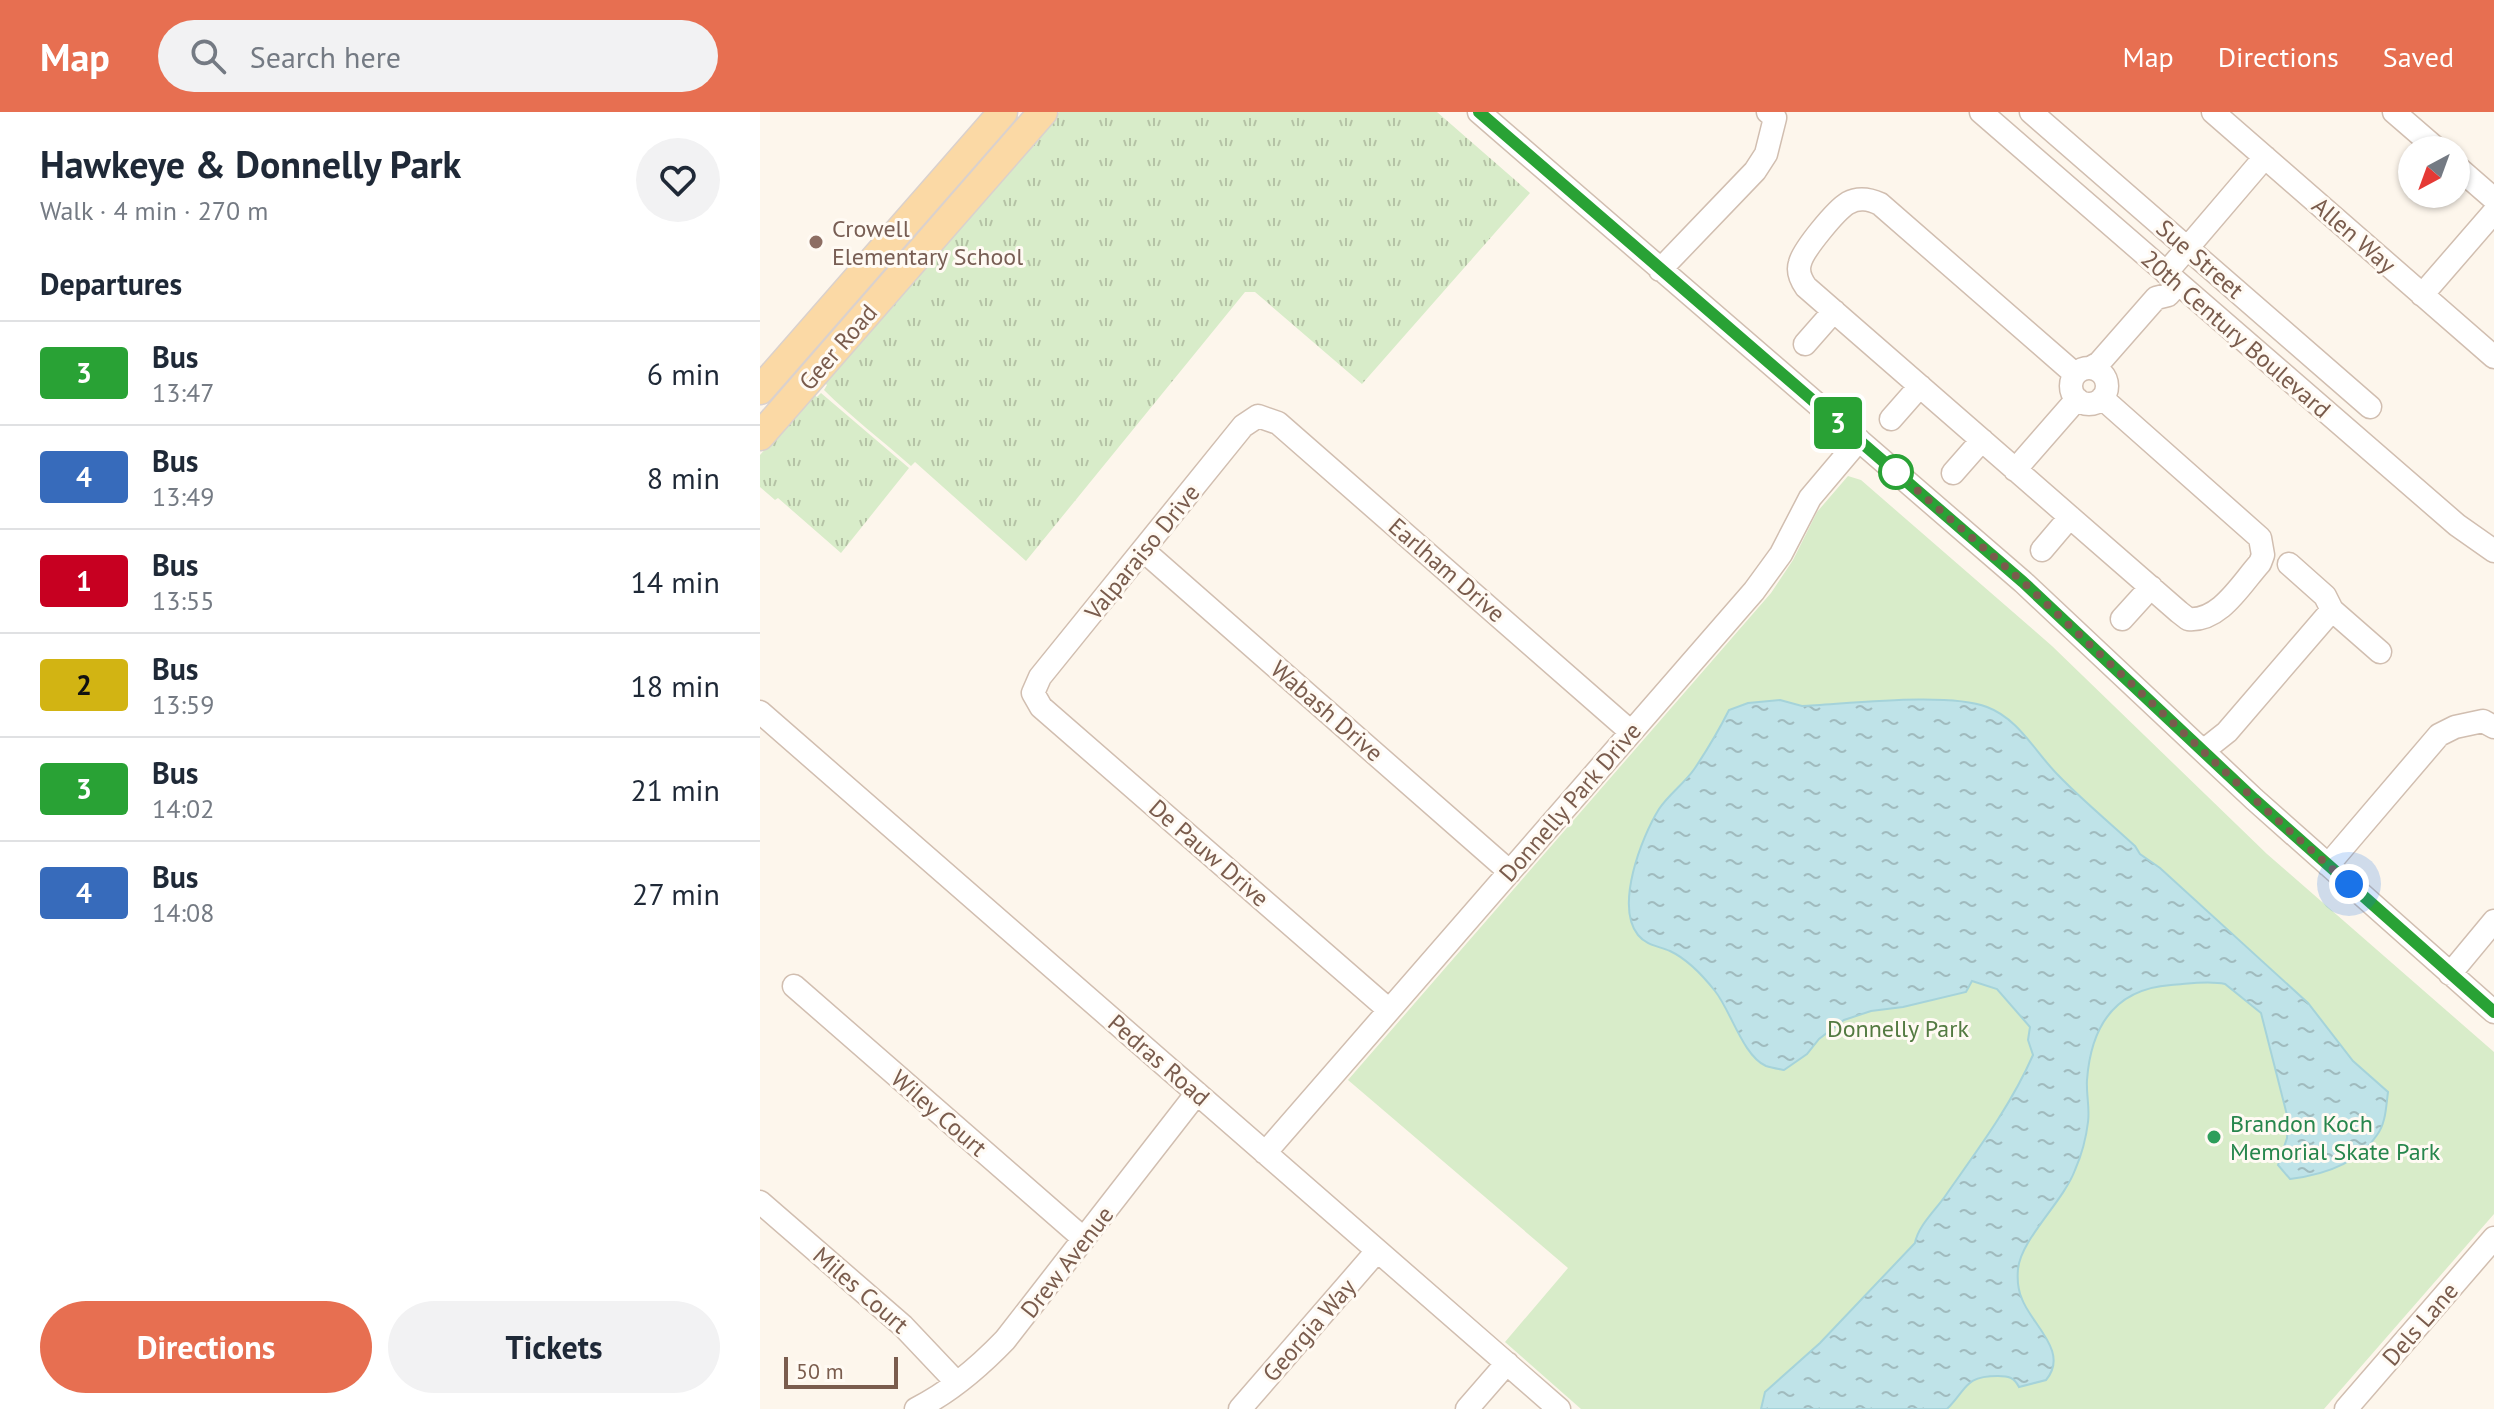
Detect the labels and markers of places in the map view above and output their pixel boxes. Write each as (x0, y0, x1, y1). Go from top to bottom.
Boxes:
place label: Crowell Elementary School (832, 213, 1023, 272)
marker: Crowell Elementary School (807, 233, 825, 251)
unlabelled marker (1879, 455, 1913, 489)
place label: Brandon Koch Memorial Skate Park (2230, 1108, 2441, 1167)
marker: Brandon Koch Memorial Skate Park (2205, 1128, 2223, 1146)

